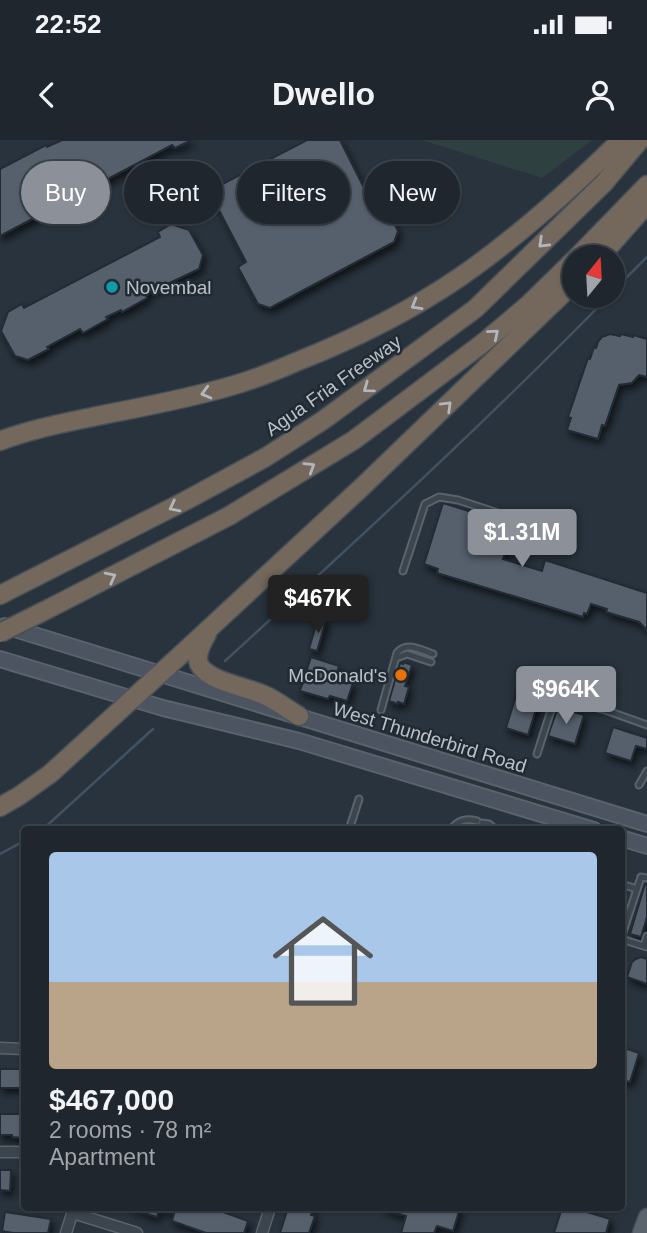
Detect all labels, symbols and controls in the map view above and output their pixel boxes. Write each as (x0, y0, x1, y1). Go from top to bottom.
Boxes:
text: 22:52 (35, 9, 102, 39)
icon: back (28, 76, 66, 114)
text: Dwello (272, 76, 375, 112)
icon: person (581, 76, 619, 114)
chip: Buy (21, 161, 110, 224)
chip: Rent (124, 161, 223, 224)
chip: Filters (237, 161, 350, 224)
chip: New (364, 161, 460, 224)
one-way arrow (538, 234, 551, 247)
north arrow (562, 245, 625, 308)
map controls (562, 245, 625, 308)
place label: Novembal (126, 277, 212, 298)
marker: Novembal (104, 279, 120, 295)
one-way arrow (410, 297, 423, 310)
street label: Agua Fria Freeway (262, 330, 405, 440)
one-way arrow (485, 330, 498, 342)
one-way arrow (363, 380, 376, 392)
one-way arrow (201, 385, 213, 399)
one-way arrow (438, 401, 451, 414)
one-way arrow (302, 463, 315, 476)
one-way arrow (169, 498, 182, 512)
pin: $1.31M (465, 510, 579, 569)
text: $1.31M (484, 519, 560, 545)
one-way arrow (104, 572, 116, 586)
pin: $467K (269, 575, 367, 635)
text: $467K (284, 585, 352, 611)
place label: McDonald's (288, 665, 387, 686)
pin: $964K (517, 666, 615, 726)
marker: McDonald's (393, 667, 409, 683)
text: $964K (532, 676, 600, 702)
street label: West Thunderbird Road (331, 698, 529, 777)
icon: home (260, 898, 386, 1024)
text: $467,000 (49, 1083, 174, 1116)
text: 2 rooms · 78 m² (49, 1117, 211, 1143)
text: Apartment (49, 1144, 155, 1170)

